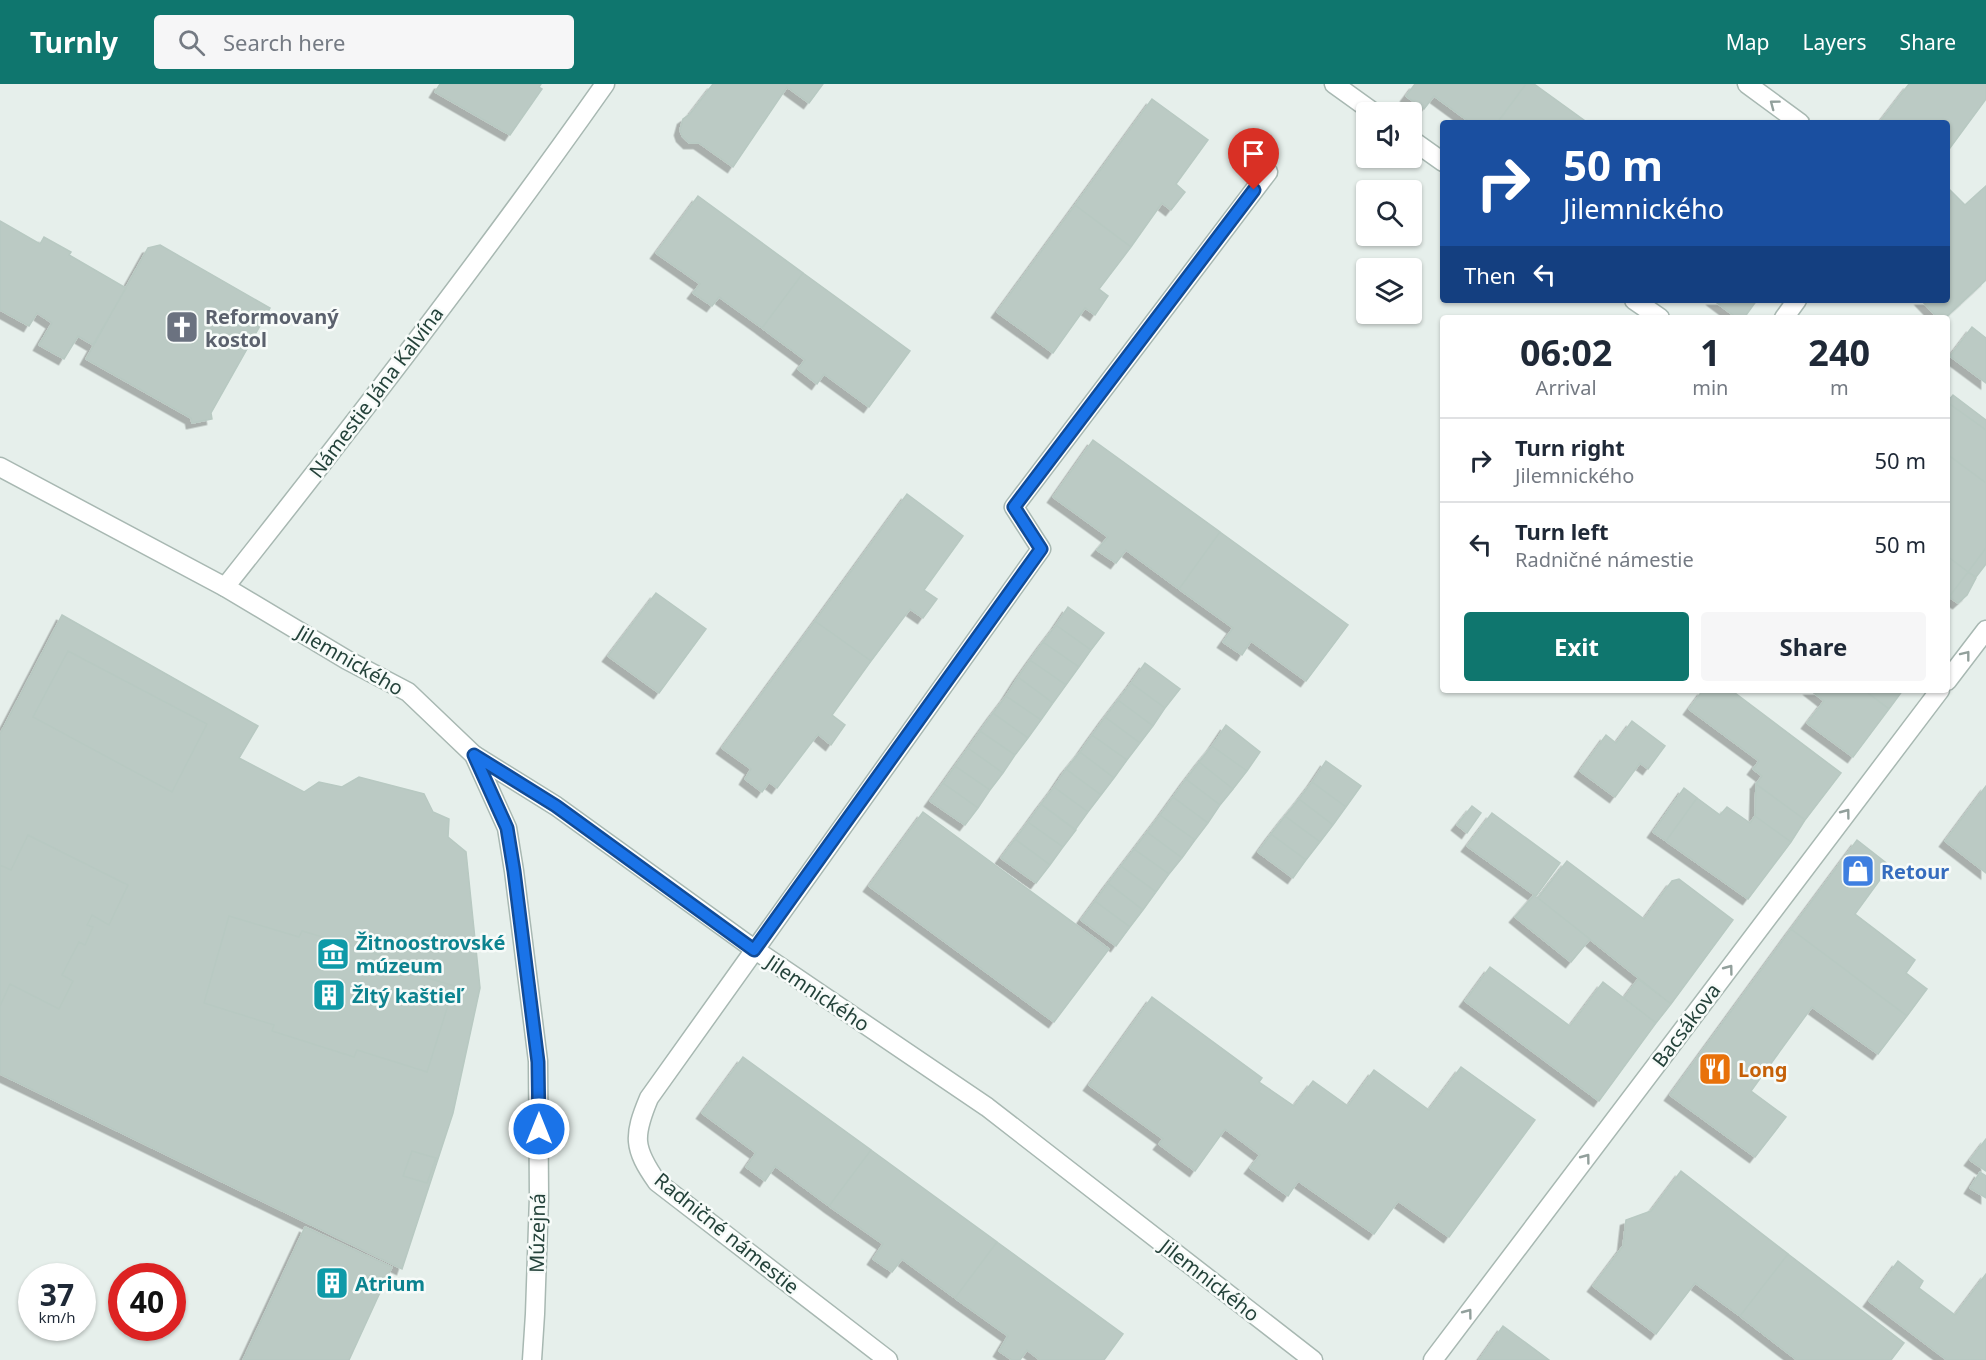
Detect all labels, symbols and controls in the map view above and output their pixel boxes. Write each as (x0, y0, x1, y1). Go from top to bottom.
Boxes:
search box (154, 15, 574, 69)
text: Turnly (30, 23, 118, 61)
icon: search (175, 26, 208, 59)
text: Search here (223, 27, 345, 57)
text: Map (1726, 28, 1770, 56)
text: Layers (1803, 28, 1867, 56)
text: Share (1900, 28, 1956, 56)
one-way arrow (1769, 100, 1780, 111)
map controls (1356, 102, 1422, 324)
button: sound (1356, 102, 1422, 168)
pin (1228, 128, 1279, 190)
text: 50 m (1563, 136, 1663, 193)
icon: arrive (1237, 137, 1270, 170)
icon: right (1464, 144, 1542, 222)
button: search (1356, 180, 1422, 246)
text: Jilemnického (1563, 190, 1724, 227)
button: layers (1356, 258, 1422, 324)
icon: left (1528, 258, 1561, 291)
text: Then (1464, 260, 1516, 290)
street label: Námestie Jána Kalvína (303, 301, 449, 483)
place label: Reformovaný kostol (205, 303, 339, 353)
church icon: Reformovaný kostol (164, 309, 200, 345)
text: 06:02 (1520, 328, 1612, 377)
text: 1 (1700, 328, 1721, 377)
text: 240 (1808, 328, 1870, 377)
text: Arrival (1536, 374, 1597, 401)
text: min (1692, 374, 1728, 401)
text: m (1830, 374, 1849, 401)
text: Turn right (1515, 432, 1625, 462)
icon: right (1464, 444, 1497, 477)
text: 50 m (1875, 445, 1926, 475)
text: Jilemnického (1515, 462, 1634, 489)
text: Turn left (1515, 516, 1609, 546)
icon: left (1464, 528, 1497, 561)
text: 50 m (1875, 529, 1926, 559)
text: Radničné námestie (1515, 546, 1694, 573)
button: Exit (1464, 612, 1689, 681)
button: Share (1701, 612, 1926, 681)
street label: Jilemnického (290, 617, 408, 702)
one-way arrow (1959, 651, 1970, 662)
one-way arrow (1839, 809, 1850, 820)
shop icon: Retour (1840, 853, 1876, 889)
place label: Retour (1881, 858, 1949, 885)
place label: Žitnoostrovské múzeum (356, 929, 505, 979)
museum icon: Žitnoostrovské múzeum (315, 936, 351, 972)
street label: Jilemnického (759, 947, 875, 1038)
one-way arrow (1721, 965, 1732, 976)
building icon: Žltý kaštieľ (311, 977, 347, 1013)
street label: Bacsákova (1646, 978, 1726, 1072)
place label: Žltý kaštieľ (352, 982, 465, 1009)
restaurant icon: Long (1697, 1051, 1733, 1087)
place label: Long (1738, 1056, 1787, 1083)
position arrow (507, 1097, 571, 1161)
one-way arrow (1578, 1153, 1589, 1164)
street label: Radničné námestie (649, 1166, 805, 1300)
street label: Múzejná (523, 1193, 551, 1273)
street label: Jilemnického (1153, 1231, 1265, 1327)
speed limit sign: 40 (108, 1263, 186, 1341)
building icon: Atrium (314, 1265, 350, 1301)
place label: Atrium (355, 1270, 425, 1297)
text: 37 (40, 1274, 74, 1315)
text: km/h (39, 1307, 75, 1327)
one-way arrow (1461, 1309, 1472, 1320)

